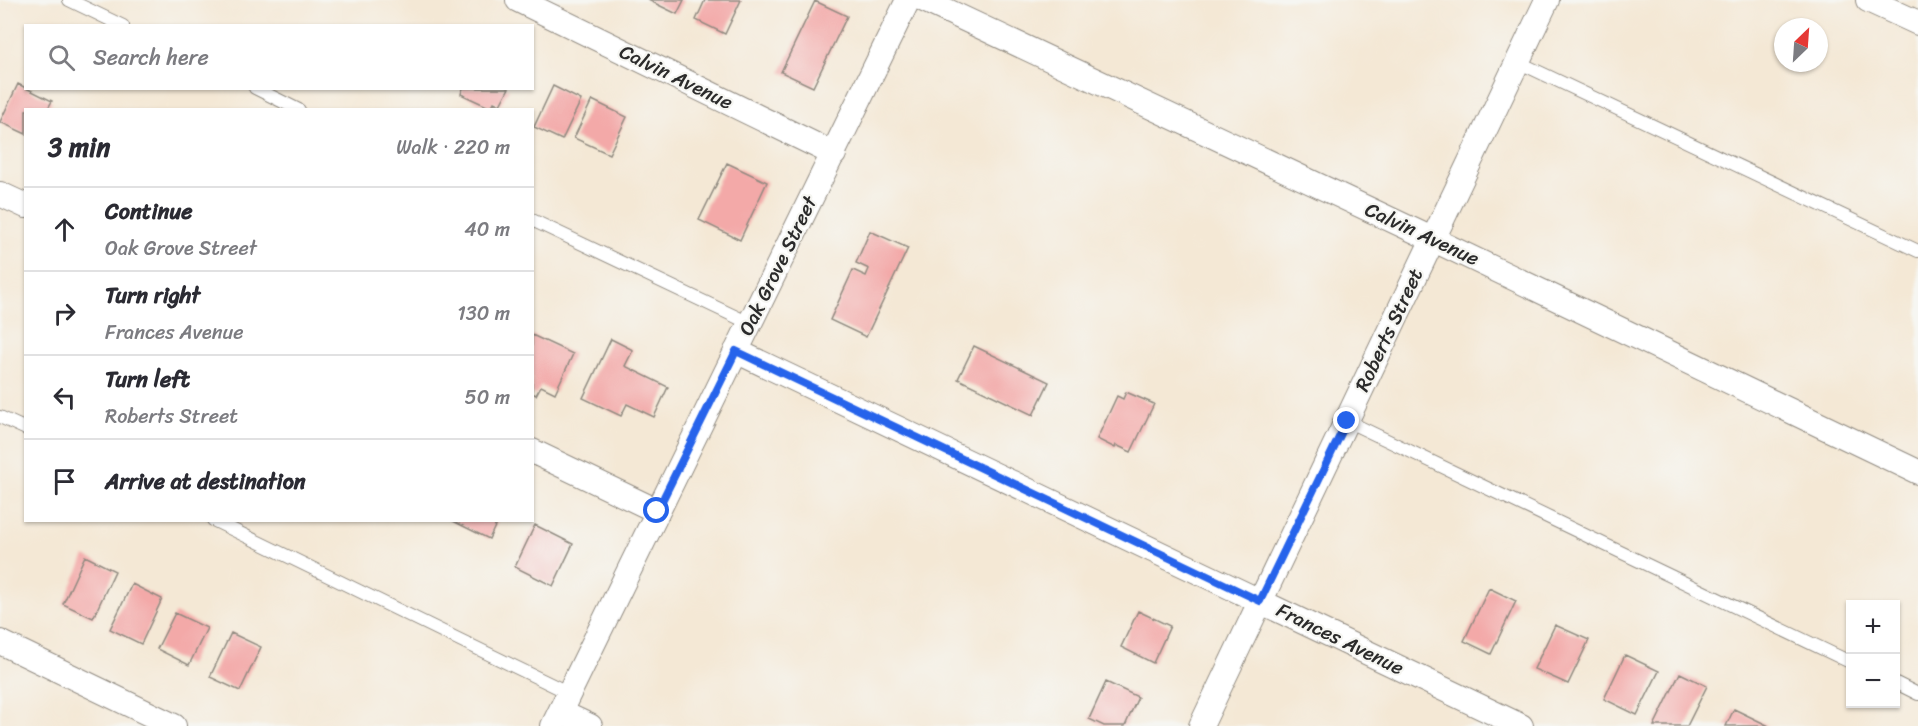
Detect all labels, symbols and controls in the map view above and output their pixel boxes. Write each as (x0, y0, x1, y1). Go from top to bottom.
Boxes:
north arrow (1774, 18, 1828, 72)
search box (24, 24, 534, 90)
street label: Calvin Avenue (613, 34, 739, 120)
text: Search here (93, 38, 209, 77)
icon: search (45, 41, 78, 74)
text: 3 min (48, 124, 110, 170)
text: Walk · 220 m (396, 130, 510, 165)
street label: Oak Grove Street (729, 189, 827, 342)
text: Continue (105, 192, 193, 231)
street label: Calvin Avenue (1359, 192, 1485, 276)
text: 40 m (464, 212, 510, 247)
icon: ahead (48, 213, 81, 246)
text: Oak Grove Street (105, 231, 257, 266)
street label: Roberts Street (1345, 262, 1433, 398)
text: Turn right (105, 276, 200, 315)
text: 130 m (457, 296, 510, 331)
icon: right (48, 297, 81, 330)
text: Frances Avenue (105, 315, 244, 350)
text: Turn left (105, 360, 190, 399)
text: 50 m (465, 380, 510, 415)
icon: left (48, 381, 81, 414)
text: Roberts Street (105, 399, 238, 434)
route end (1333, 407, 1359, 433)
text: Arrive at destination (105, 462, 306, 501)
icon: arrive (48, 465, 81, 498)
route start (643, 497, 669, 523)
street label: Frances Avenue (1270, 593, 1410, 685)
map controls (1846, 600, 1900, 708)
button: + (1846, 600, 1900, 654)
button: − (1846, 654, 1900, 708)

